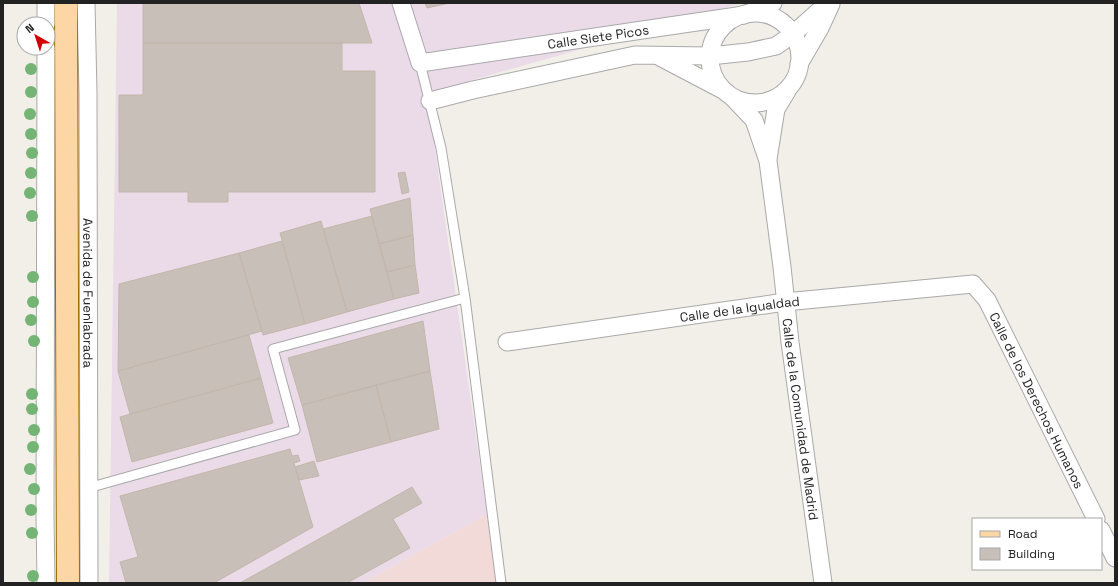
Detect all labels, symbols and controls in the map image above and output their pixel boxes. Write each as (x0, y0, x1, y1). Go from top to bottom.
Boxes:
north arrow (16, 16, 56, 56)
text: N (22, 20, 37, 36)
street label: Calle Siete Picos (546, 21, 650, 53)
street label: Avenida de Fuenlabrada (79, 218, 97, 368)
street label: Calle de la Igualdad (679, 293, 800, 326)
street label: Calle de los Derechos Humanos (985, 309, 1088, 492)
street label: Calle de la Comunidad de Madrid (779, 317, 822, 521)
legend (972, 518, 1102, 570)
text: Road (1008, 526, 1037, 542)
text: Building (1008, 546, 1055, 562)

